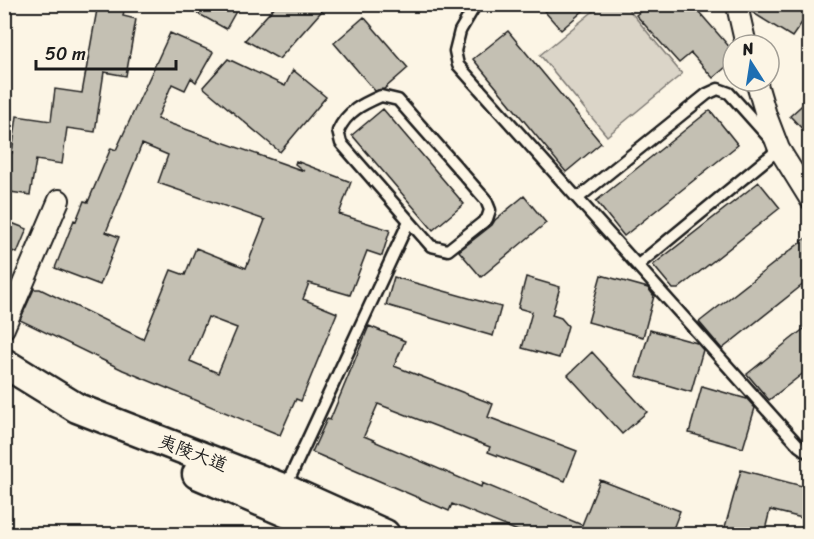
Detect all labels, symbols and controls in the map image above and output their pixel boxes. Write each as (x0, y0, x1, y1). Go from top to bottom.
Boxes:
scale bar (36, 33, 176, 71)
north arrow (721, 33, 781, 93)
text: N (739, 33, 757, 64)
text: 50 m (45, 38, 86, 70)
street label: 夷陵大道 (154, 425, 232, 481)

